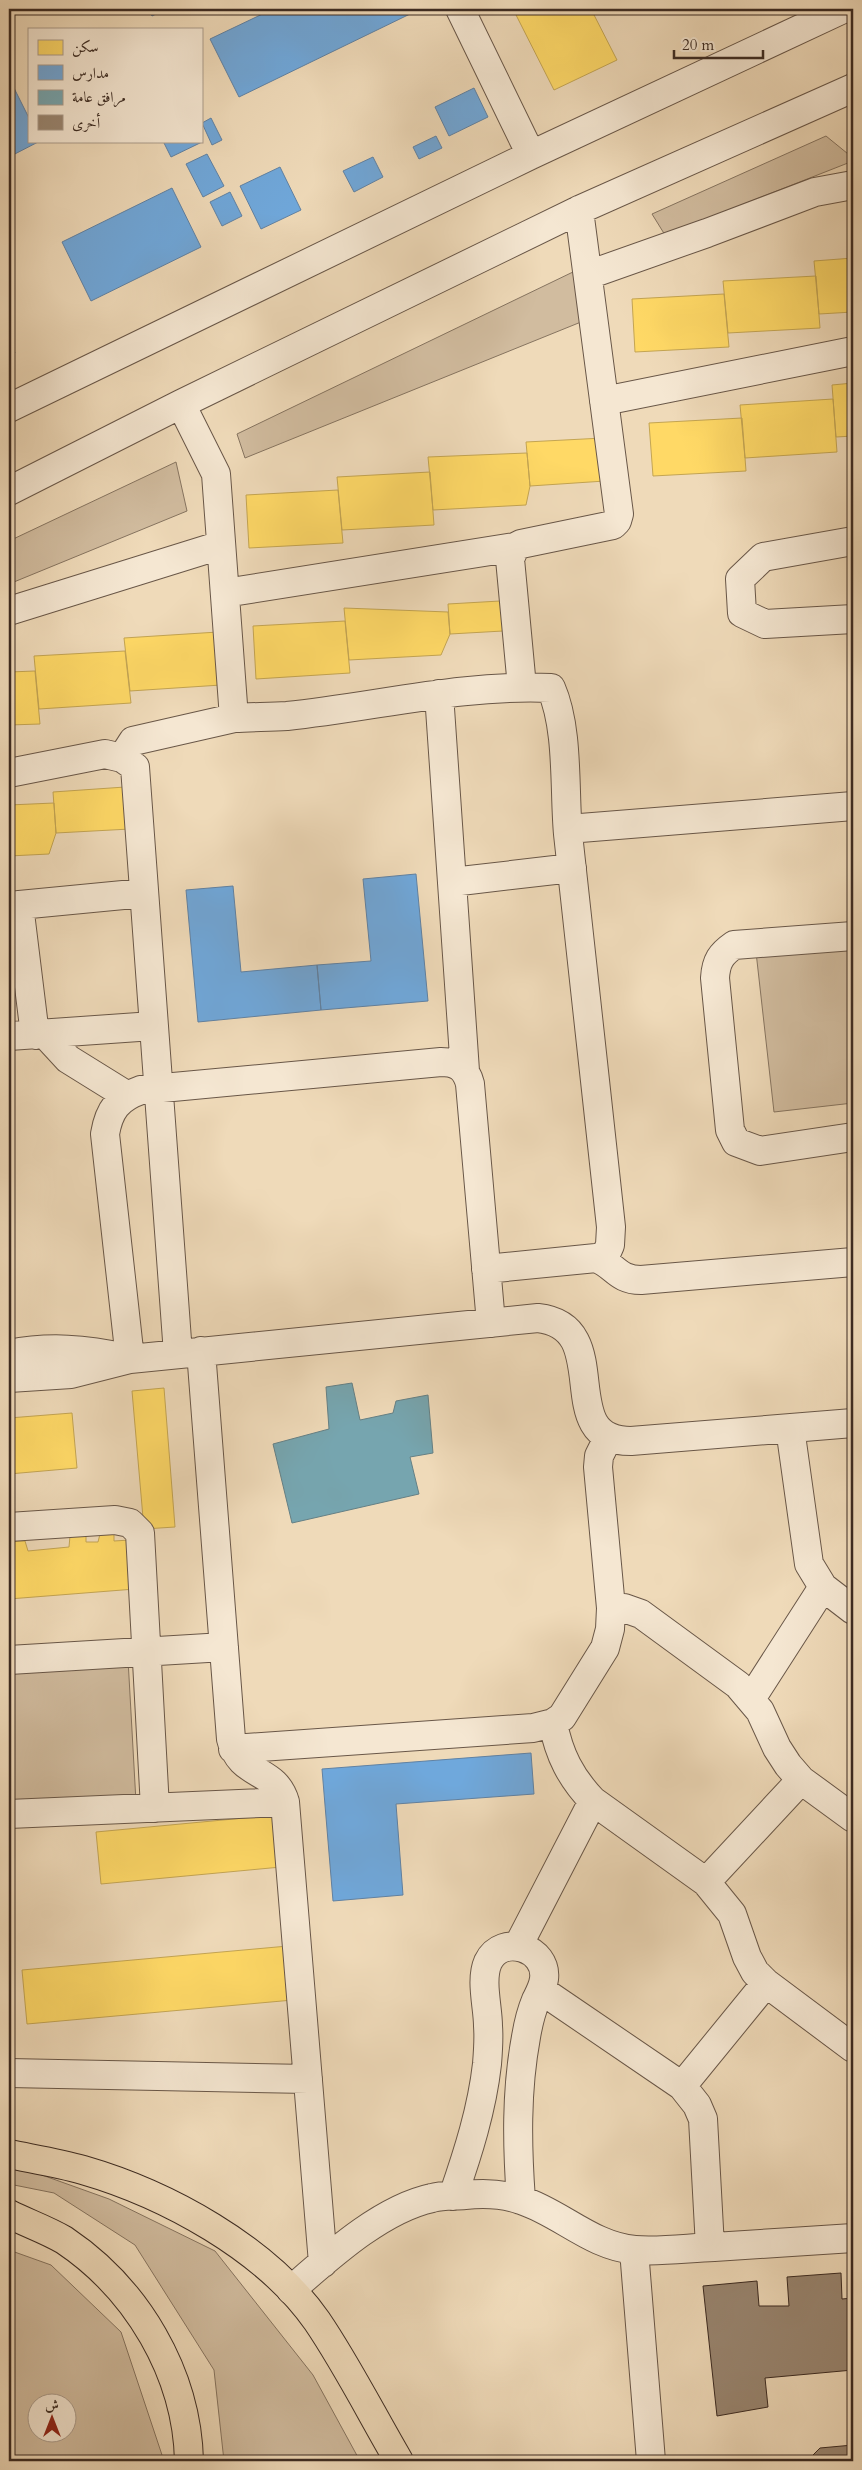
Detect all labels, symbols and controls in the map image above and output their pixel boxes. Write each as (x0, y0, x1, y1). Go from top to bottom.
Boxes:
legend (28, 28, 202, 142)
scale bar (674, 28, 763, 60)
text: 20 m (682, 35, 714, 55)
text: سكن (72, 37, 99, 57)
text: مدارس (72, 63, 109, 83)
text: مرافق عامة (72, 87, 126, 108)
text: أخرى (72, 112, 101, 133)
north arrow (28, 2392, 78, 2442)
text: ش (45, 2396, 59, 2415)

